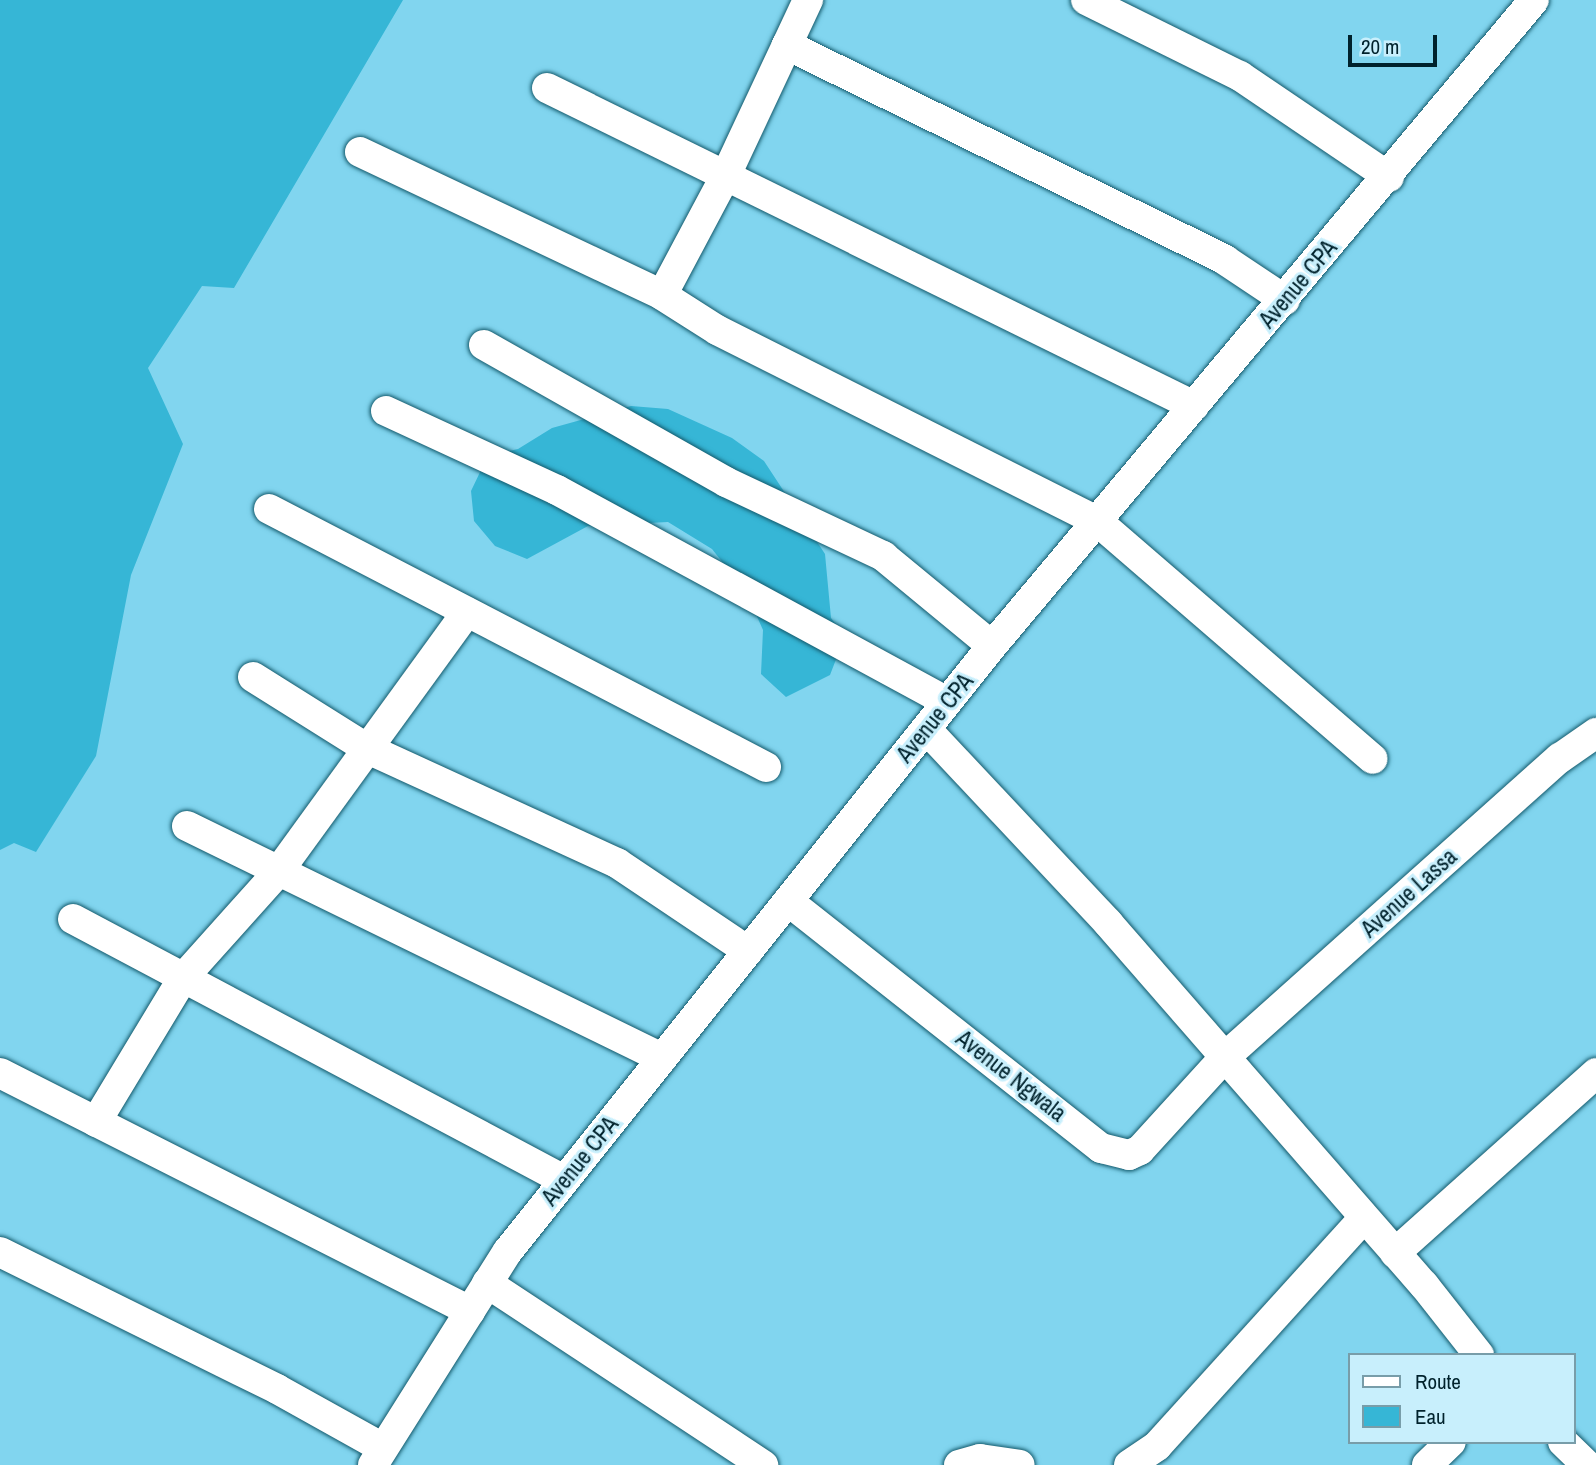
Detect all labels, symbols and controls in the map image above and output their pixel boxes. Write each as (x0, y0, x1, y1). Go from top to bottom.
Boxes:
scale bar (1351, 21, 1440, 65)
text: 20 m (1361, 32, 1399, 61)
street label: Avenue CPA (1253, 234, 1343, 334)
street label: Avenue CPA (891, 668, 979, 768)
street label: Avenue Lassa (1355, 843, 1463, 943)
street label: Avenue Ngwala (951, 1025, 1071, 1127)
street label: Avenue CPA (536, 1111, 624, 1211)
legend (1348, 1353, 1575, 1444)
text: Route (1415, 1367, 1461, 1396)
text: Eau (1415, 1402, 1446, 1431)

